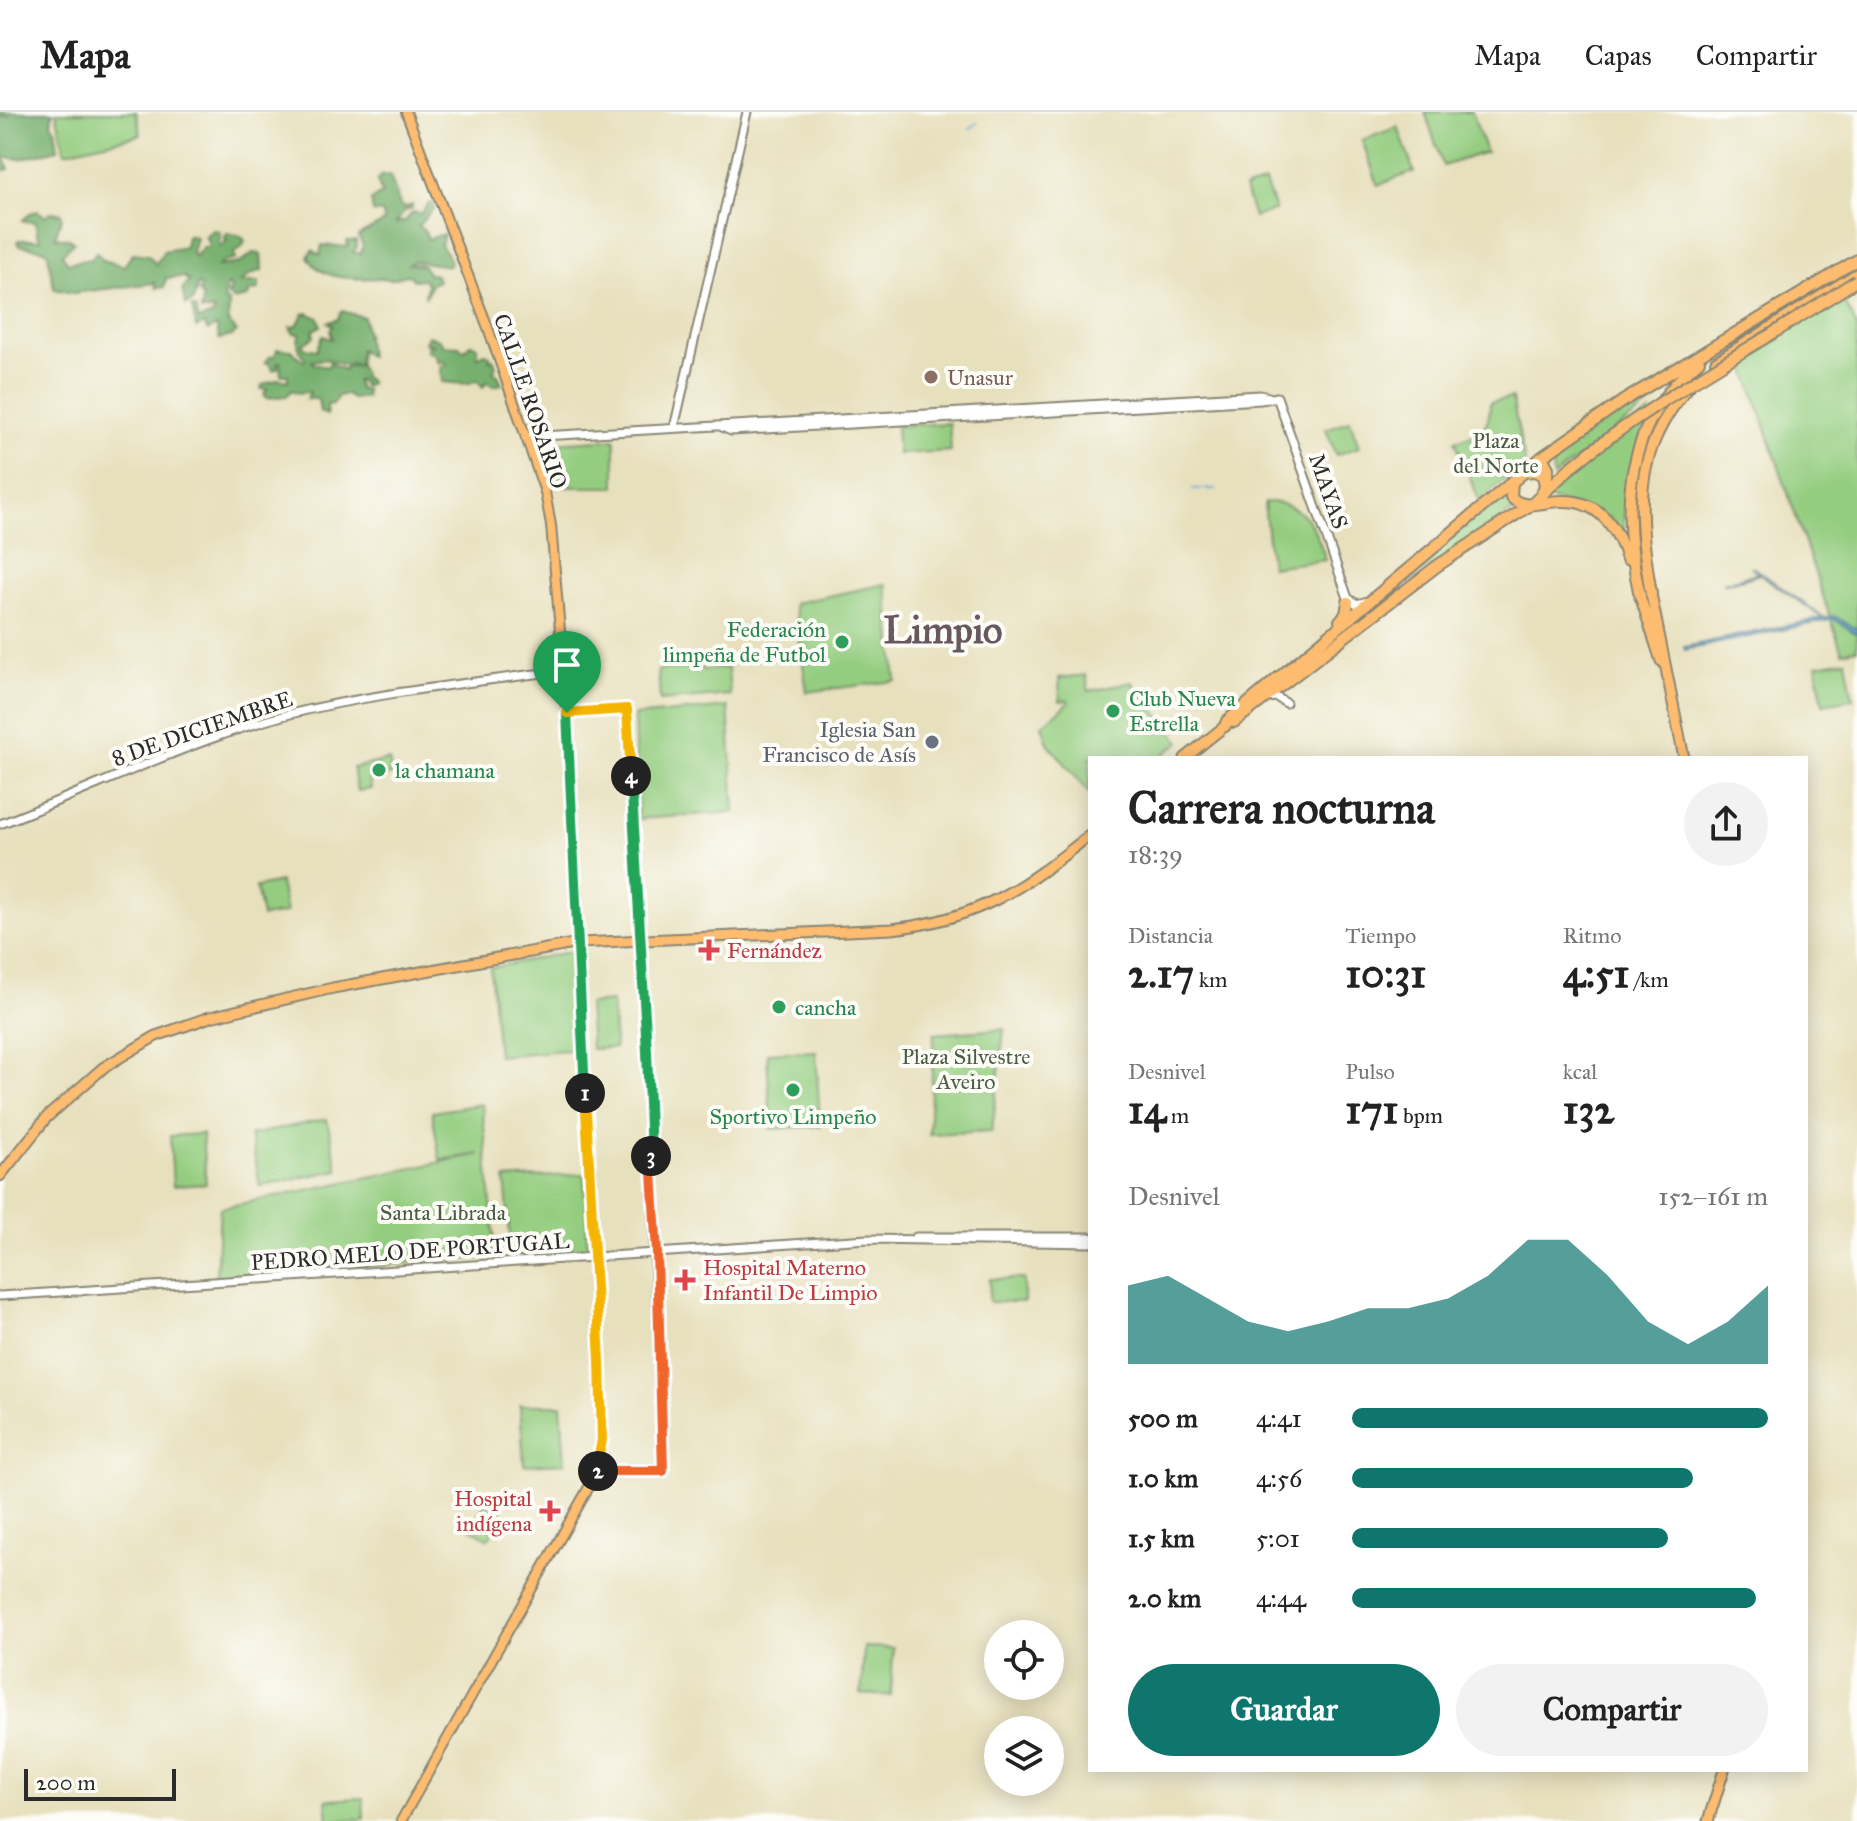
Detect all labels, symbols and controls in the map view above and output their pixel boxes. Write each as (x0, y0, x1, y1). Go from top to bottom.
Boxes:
text: Mapa (40, 32, 130, 78)
text: Mapa (1474, 38, 1541, 73)
text: Capas (1585, 38, 1652, 73)
text: Compartir (1696, 38, 1817, 73)
street label: CALLE ROSARIO (488, 310, 573, 492)
place label: Unasur (947, 364, 1014, 391)
marker: Unasur (922, 368, 940, 386)
park label: Plaza del Norte (1453, 427, 1539, 479)
street label: MAYAS (1303, 450, 1354, 532)
district label: Limpio (883, 607, 1003, 653)
place label: Federación limpeña de Futbol (663, 616, 826, 668)
pin (533, 631, 601, 713)
marker: Federación limpeña de Futbol (833, 633, 851, 651)
icon: arrive (545, 643, 589, 687)
street label: 8 DE DICIEMBRE (109, 685, 296, 772)
place label: Club Nueva Estrella (1129, 685, 1237, 737)
marker: Club Nueva Estrella (1104, 702, 1122, 720)
place label: Iglesia San Francisco de Asís (762, 716, 916, 768)
marker: Iglesia San Francisco de Asís (923, 733, 941, 751)
pin: 4 (611, 756, 651, 796)
place label: la chamana (395, 757, 495, 784)
marker: la chamana (370, 761, 388, 779)
text: 4 (625, 762, 637, 789)
text: Carrera nocturna (1128, 781, 1435, 835)
button: share (1684, 782, 1768, 866)
text: 18:39 (1128, 838, 1183, 870)
text: Distancia (1128, 922, 1213, 949)
text: Tiempo (1345, 922, 1416, 949)
text: Ritmo (1563, 922, 1622, 949)
place label: Fernández (727, 937, 822, 964)
marker: Fernández (698, 939, 720, 961)
text: 2.17 (1128, 949, 1194, 998)
text: 10:31 (1345, 949, 1426, 998)
text: 4:51 (1563, 949, 1629, 998)
text: km (1194, 966, 1227, 993)
text: /km (1629, 966, 1669, 993)
place label: cancha (795, 994, 857, 1021)
marker: cancha (770, 998, 788, 1016)
park label: Plaza Silvestre Aveiro (902, 1043, 1030, 1095)
text: Desnivel (1128, 1058, 1206, 1085)
text: Pulso (1345, 1058, 1395, 1085)
text: kcal (1563, 1058, 1597, 1085)
pin: 1 (565, 1073, 605, 1113)
text: 1 (581, 1079, 589, 1106)
marker: Sportivo Limpeño (784, 1081, 802, 1099)
text: 14 (1128, 1085, 1166, 1134)
text: 171 (1345, 1085, 1398, 1134)
text: 132 (1563, 1085, 1614, 1134)
text: m (1166, 1102, 1189, 1129)
text: bpm (1398, 1102, 1443, 1129)
place label: Sportivo Limpeño (709, 1103, 877, 1130)
pin: 3 (631, 1136, 671, 1176)
text: 3 (647, 1142, 655, 1169)
text: Desnivel (1128, 1180, 1220, 1212)
text: 152–161 m (1658, 1180, 1768, 1212)
park label: Santa Librada (380, 1199, 507, 1226)
street label: PEDRO MELO DE PORTUGAL (250, 1227, 570, 1276)
place label: Hospital Materno Infantil De Limpio (703, 1254, 878, 1306)
marker: Hospital Materno Infantil De Limpio (674, 1269, 696, 1291)
text: 500 m (1128, 1402, 1198, 1434)
text: 4:41 (1256, 1402, 1302, 1434)
pin: 2 (578, 1451, 618, 1491)
text: 2 (593, 1457, 603, 1484)
text: 1.0 km (1128, 1462, 1198, 1494)
text: 4:56 (1256, 1462, 1302, 1494)
place label: Hospital indígena (454, 1485, 533, 1537)
marker: Hospital indígena (539, 1500, 561, 1522)
text: 1.5 km (1128, 1522, 1195, 1554)
text: 5:01 (1256, 1522, 1300, 1554)
text: 2.0 km (1128, 1582, 1201, 1614)
text: 4:44 (1256, 1582, 1306, 1614)
map controls (984, 1620, 1064, 1796)
button: locate (984, 1620, 1064, 1700)
button: Guardar (1128, 1664, 1440, 1756)
button: Compartir (1456, 1664, 1768, 1756)
button: layers (984, 1716, 1064, 1796)
scale bar (24, 1765, 176, 1801)
text: 200 m (36, 1769, 96, 1796)

